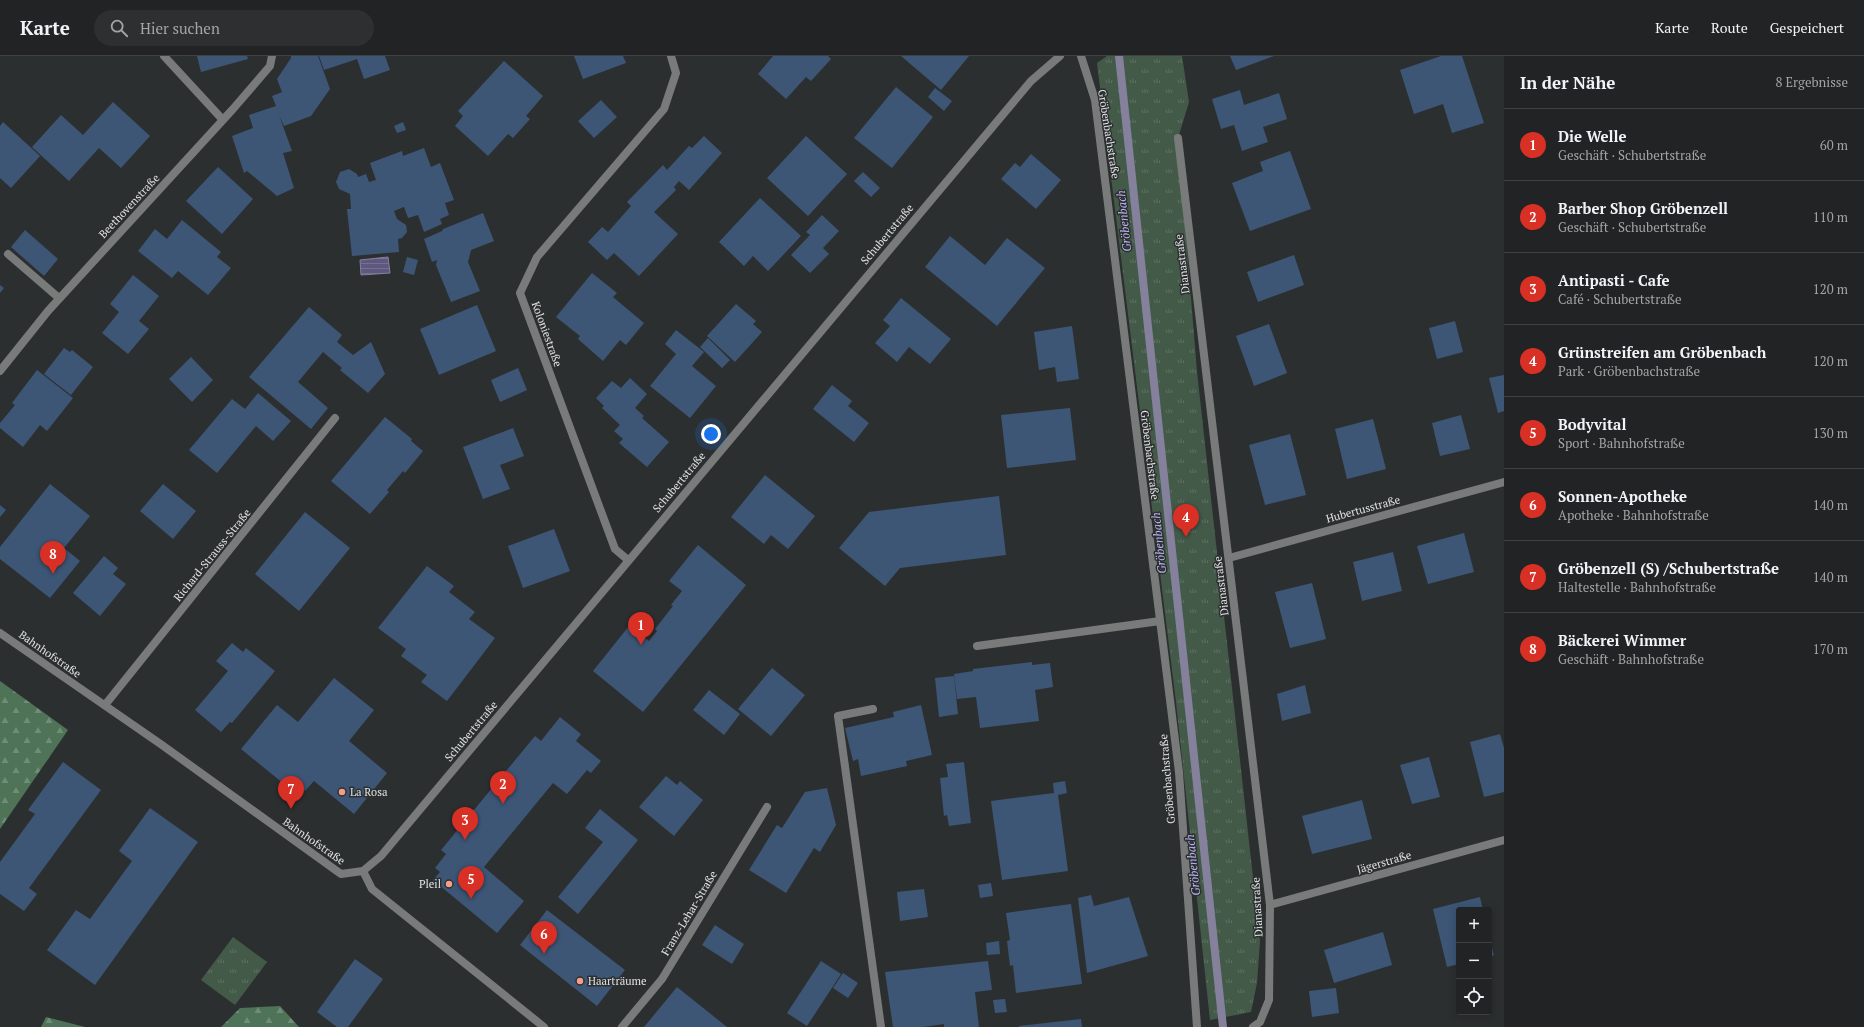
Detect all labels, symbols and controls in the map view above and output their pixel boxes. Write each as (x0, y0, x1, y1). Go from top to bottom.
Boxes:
search box (94, 10, 374, 46)
text: Karte (20, 15, 70, 40)
icon: search (108, 17, 130, 39)
text: Hier suchen (140, 18, 220, 38)
text: Karte (1655, 18, 1689, 37)
text: Route (1711, 18, 1748, 37)
text: Gespeichert (1770, 18, 1844, 37)
text: In der Nähe (1520, 71, 1615, 94)
text: 8 Ergebnisse (1775, 73, 1848, 91)
street label: Gröbenbachstraße (1095, 88, 1123, 180)
text: Die Welle (1558, 126, 1627, 146)
text: 1 (1529, 136, 1537, 154)
text: 60 m (1820, 136, 1848, 154)
text: Geschäft · Schubertstraße (1558, 146, 1706, 164)
street label: Beethovenstraße (96, 171, 163, 241)
water label: Gröbenbach (1113, 190, 1134, 252)
text: Barber Shop Gröbenzell (1558, 198, 1728, 218)
street label: Schubertstraße (858, 200, 917, 267)
text: 2 (1529, 208, 1537, 226)
text: 110 m (1813, 208, 1848, 226)
text: Geschäft · Schubertstraße (1558, 218, 1706, 236)
street label: Dianastraße (1171, 233, 1193, 295)
text: Antipasti - Cafe (1558, 270, 1670, 290)
text: 3 (1529, 280, 1537, 298)
text: 120 m (1813, 280, 1848, 298)
text: Café · Schubertstraße (1558, 290, 1682, 308)
street label: Koloniestraße (529, 299, 565, 369)
text: Grünstreifen am Gröbenbach (1558, 342, 1766, 362)
text: 4 (1529, 352, 1537, 370)
text: 120 m (1813, 352, 1848, 370)
text: Park · Gröbenbachstraße (1558, 362, 1700, 380)
street label: Gröbenbachstraße (1138, 409, 1163, 501)
text: Bodyvital (1558, 414, 1626, 434)
your location (701, 424, 721, 444)
text: 5 (1529, 424, 1537, 442)
text: 130 m (1813, 424, 1848, 442)
text: Sport · Bahnhofstraße (1558, 434, 1685, 452)
street label: Schubertstraße (650, 448, 709, 515)
text: Sonnen-Apotheke (1558, 486, 1687, 506)
street label: Hubertusstraße (1324, 492, 1402, 526)
text: 6 (1529, 496, 1537, 514)
text: 140 m (1813, 496, 1848, 514)
pin: 4 (1173, 504, 1199, 537)
street label: Richard-Strauss-Straße (170, 506, 254, 604)
text: Apotheke · Bahnhofstraße (1558, 506, 1709, 524)
water label: Gröbenbach (1148, 512, 1169, 574)
pin: 8 (40, 541, 66, 574)
street label: Dianastraße (1210, 555, 1232, 617)
text: Gröbenzell (S) /Schubertstraße (1558, 558, 1779, 578)
text: 7 (1529, 568, 1537, 586)
text: 140 m (1813, 568, 1848, 586)
text: Haltestelle · Bahnhofstraße (1558, 578, 1716, 596)
pin: 1 (628, 612, 654, 645)
street label: Bahnhofstraße (16, 627, 84, 681)
text: Bäckerei Wimmer (1558, 630, 1686, 650)
text: 8 (1529, 640, 1537, 658)
text: 170 m (1813, 640, 1848, 658)
text: Geschäft · Bahnhofstraße (1558, 650, 1704, 668)
street label: Schubertstraße (442, 697, 501, 764)
street label: Gröbenbachstraße (1156, 733, 1178, 825)
pin: 2 (490, 771, 516, 804)
pin: 7 (278, 776, 304, 809)
place label: La Rosa (350, 785, 388, 799)
marker: La Rosa (337, 787, 347, 797)
pin: 3 (452, 807, 478, 840)
street label: Bahnhofstraße (280, 814, 348, 868)
water label: Gröbenbach (1182, 834, 1203, 896)
street label: Jägerstraße (1355, 847, 1413, 876)
pin: 5 (458, 866, 484, 899)
street label: Franz-Lehar-Straße (658, 868, 720, 958)
street label: Dianastraße (1248, 876, 1266, 937)
place label: Pleil (419, 877, 441, 891)
marker: Pleil (444, 879, 454, 889)
map controls (1456, 907, 1492, 1015)
button: + (1456, 907, 1492, 943)
pin: 6 (531, 921, 557, 954)
button: − (1456, 943, 1492, 979)
place label: Haarträume (588, 974, 647, 988)
marker: Haarträume (575, 976, 585, 986)
button: locate (1456, 979, 1492, 1015)

